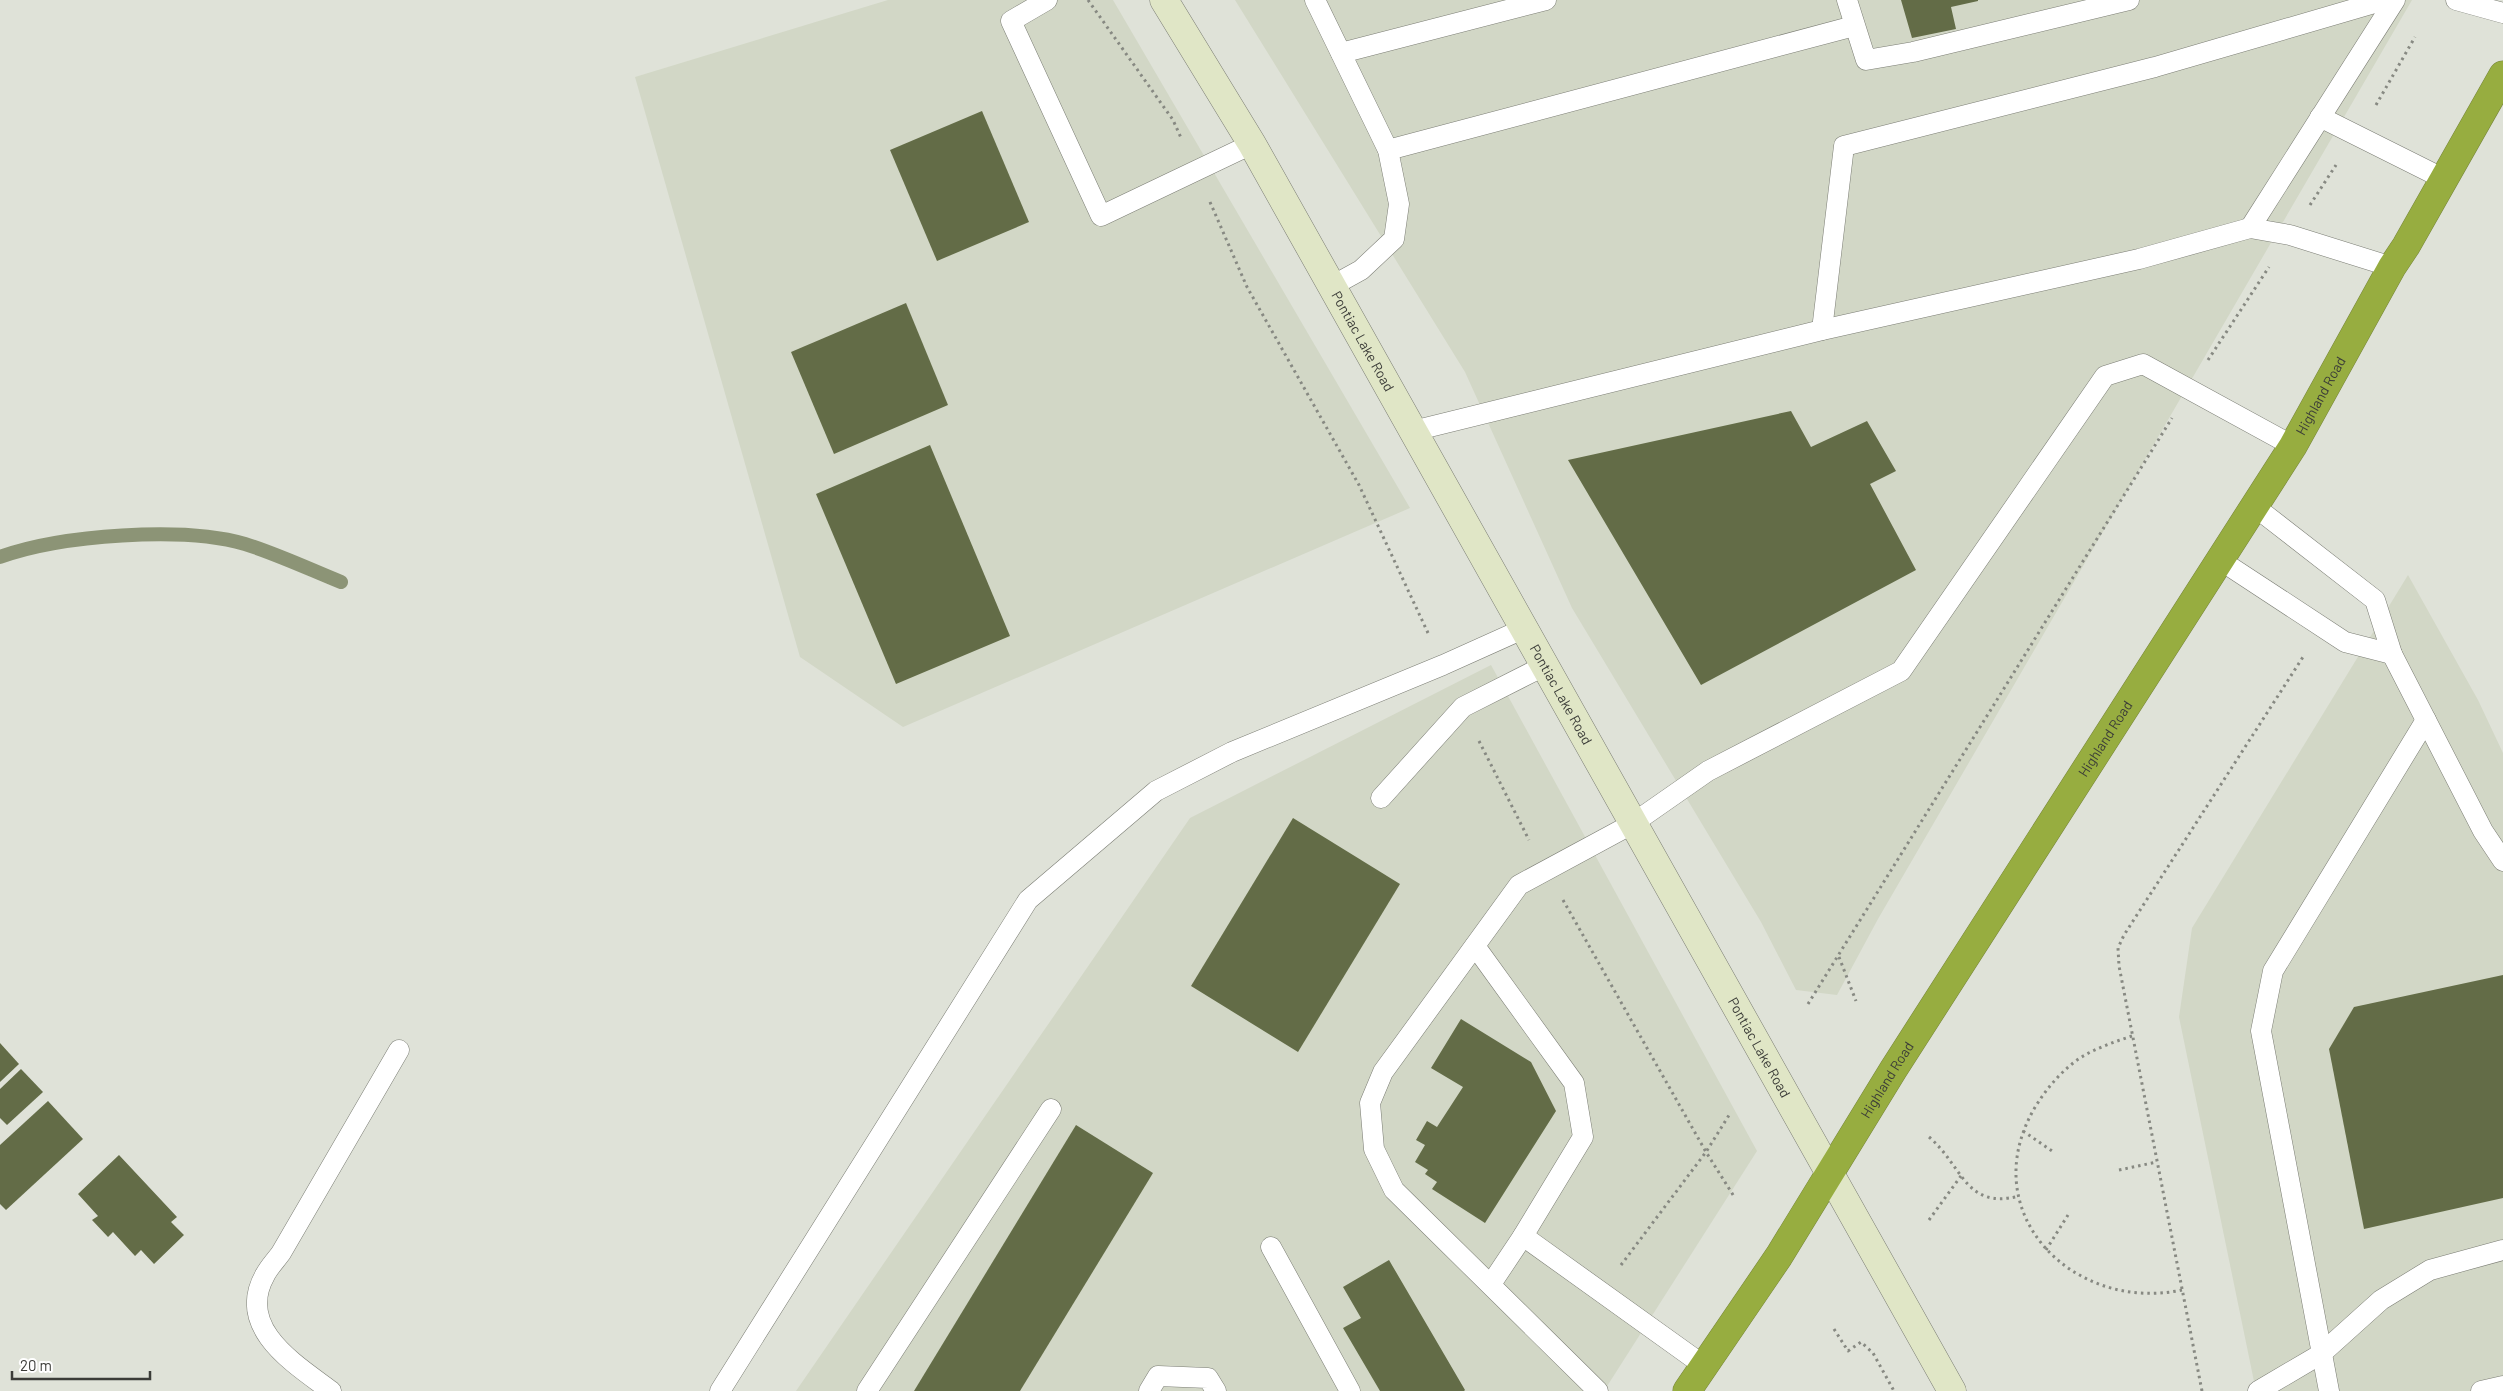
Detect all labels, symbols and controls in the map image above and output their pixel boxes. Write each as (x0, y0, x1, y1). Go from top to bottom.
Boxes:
street label: Pontiac Lake Road (1328, 288, 1398, 394)
street label: Highland Road (2292, 353, 2349, 438)
street label: Pontiac Lake Road (1527, 641, 1596, 747)
street label: Highland Road (2074, 697, 2136, 780)
street label: Pontiac Lake Road (1725, 994, 1795, 1100)
street label: Highland Road (1857, 1038, 1917, 1121)
scale bar (12, 1348, 150, 1380)
text: 20 m (20, 1356, 52, 1374)

